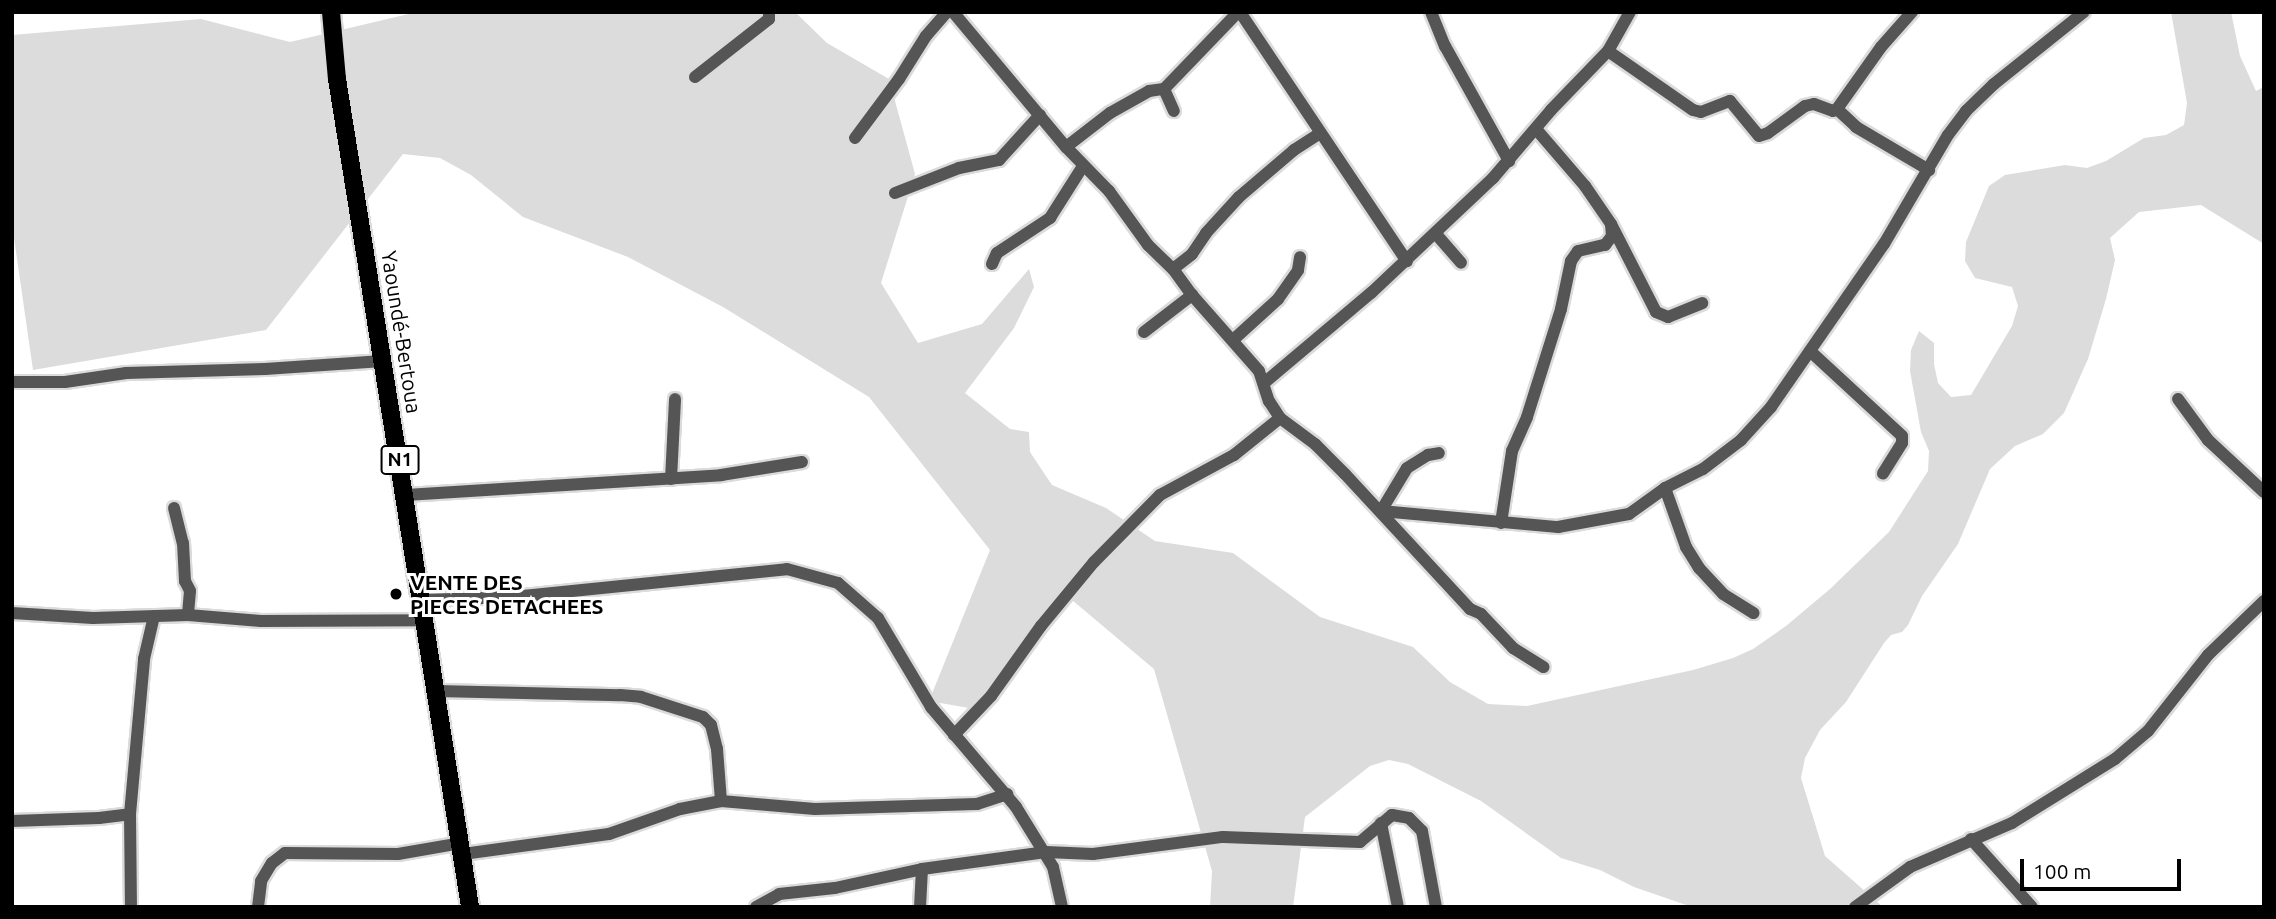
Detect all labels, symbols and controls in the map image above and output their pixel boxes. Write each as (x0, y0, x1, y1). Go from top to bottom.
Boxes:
street label: Yaoundé-Bertoua (377, 249, 427, 415)
road number: N1 (379, 444, 421, 475)
place label: VENTE DES PIECES DETACHEES (410, 569, 604, 619)
marker: VENTE DES PIECES DETACHEES (388, 586, 404, 602)
scale bar (2024, 846, 2185, 890)
text: 100 m (2033, 859, 2091, 883)

